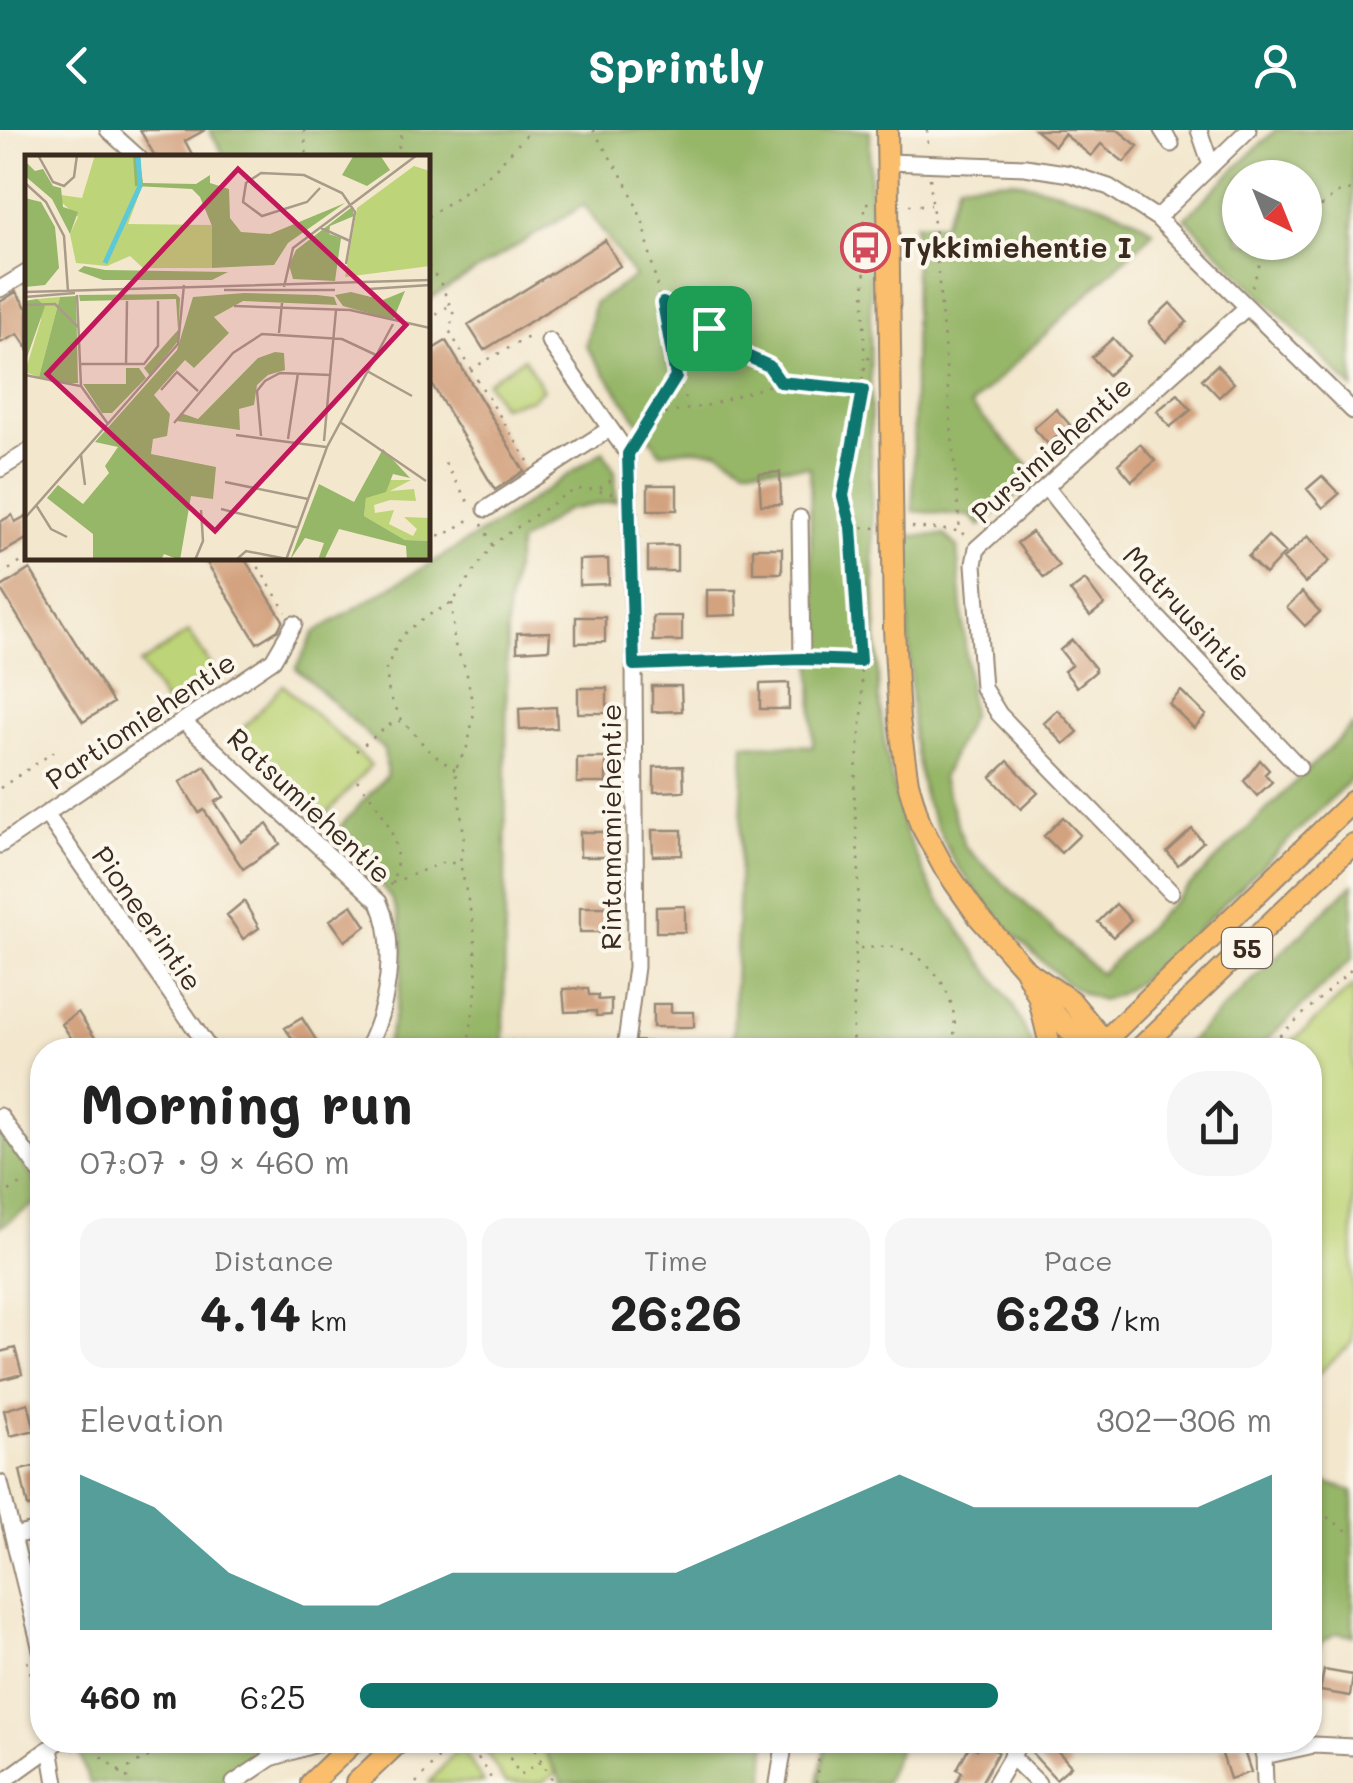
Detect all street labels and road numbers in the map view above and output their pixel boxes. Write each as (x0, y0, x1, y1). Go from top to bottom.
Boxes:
street label: Pursimiehentie (963, 367, 1139, 531)
street label: Matruusintie (1116, 538, 1260, 688)
street label: Partiomiehentie (38, 643, 242, 797)
street label: Rintamamiehentie (592, 704, 628, 950)
street label: Ratsumiehentie (220, 720, 400, 890)
street label: Pioneerintie (85, 839, 211, 997)
road number: 55 (1222, 928, 1272, 968)

